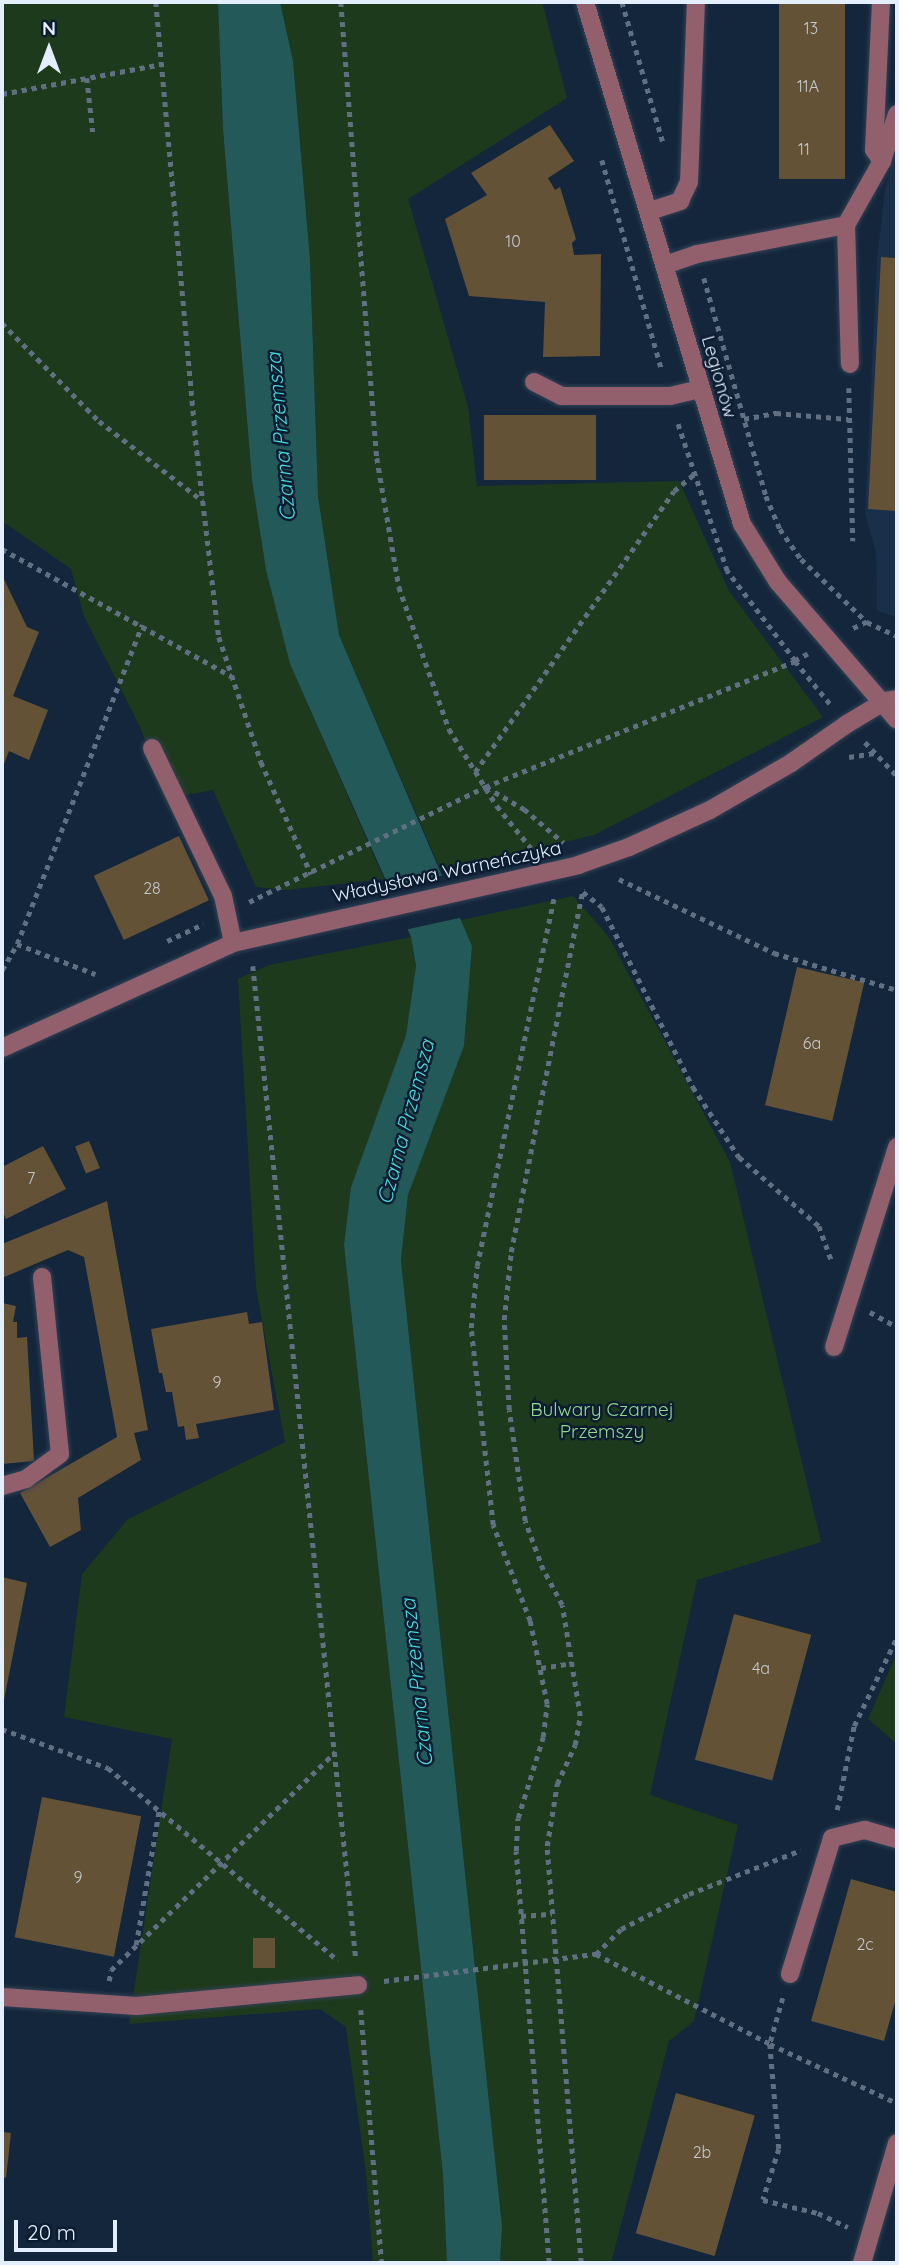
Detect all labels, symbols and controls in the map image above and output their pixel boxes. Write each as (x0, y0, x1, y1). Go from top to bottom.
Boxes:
north arrow (14, 14, 84, 84)
text: N (42, 16, 56, 40)
house number: 13 (804, 18, 818, 38)
house number: 11A (797, 76, 819, 96)
house number: 11 (798, 139, 810, 159)
house number: 10 (505, 231, 521, 251)
street label: Legionów (696, 333, 742, 421)
water label: Czarna Przemsza (260, 352, 300, 522)
street label: Władysława Warneńczyka (331, 837, 563, 907)
house number: 28 (143, 878, 161, 898)
house number: 6a (803, 1033, 821, 1053)
water label: Czarna Przemsza (371, 1037, 439, 1207)
house number: 7 (27, 1168, 35, 1188)
house number: 9 (213, 1372, 221, 1392)
park label: Bulwary Czarnej Przemszy (530, 1399, 674, 1443)
water label: Czarna Przemsza (395, 1598, 437, 1768)
house number: 4a (752, 1658, 770, 1678)
house number: 9 (74, 1867, 82, 1887)
house number: 2c (856, 1934, 874, 1954)
house number: 2b (693, 2142, 711, 2162)
scale bar (18, 2206, 121, 2250)
text: 20 m (27, 2219, 76, 2245)

